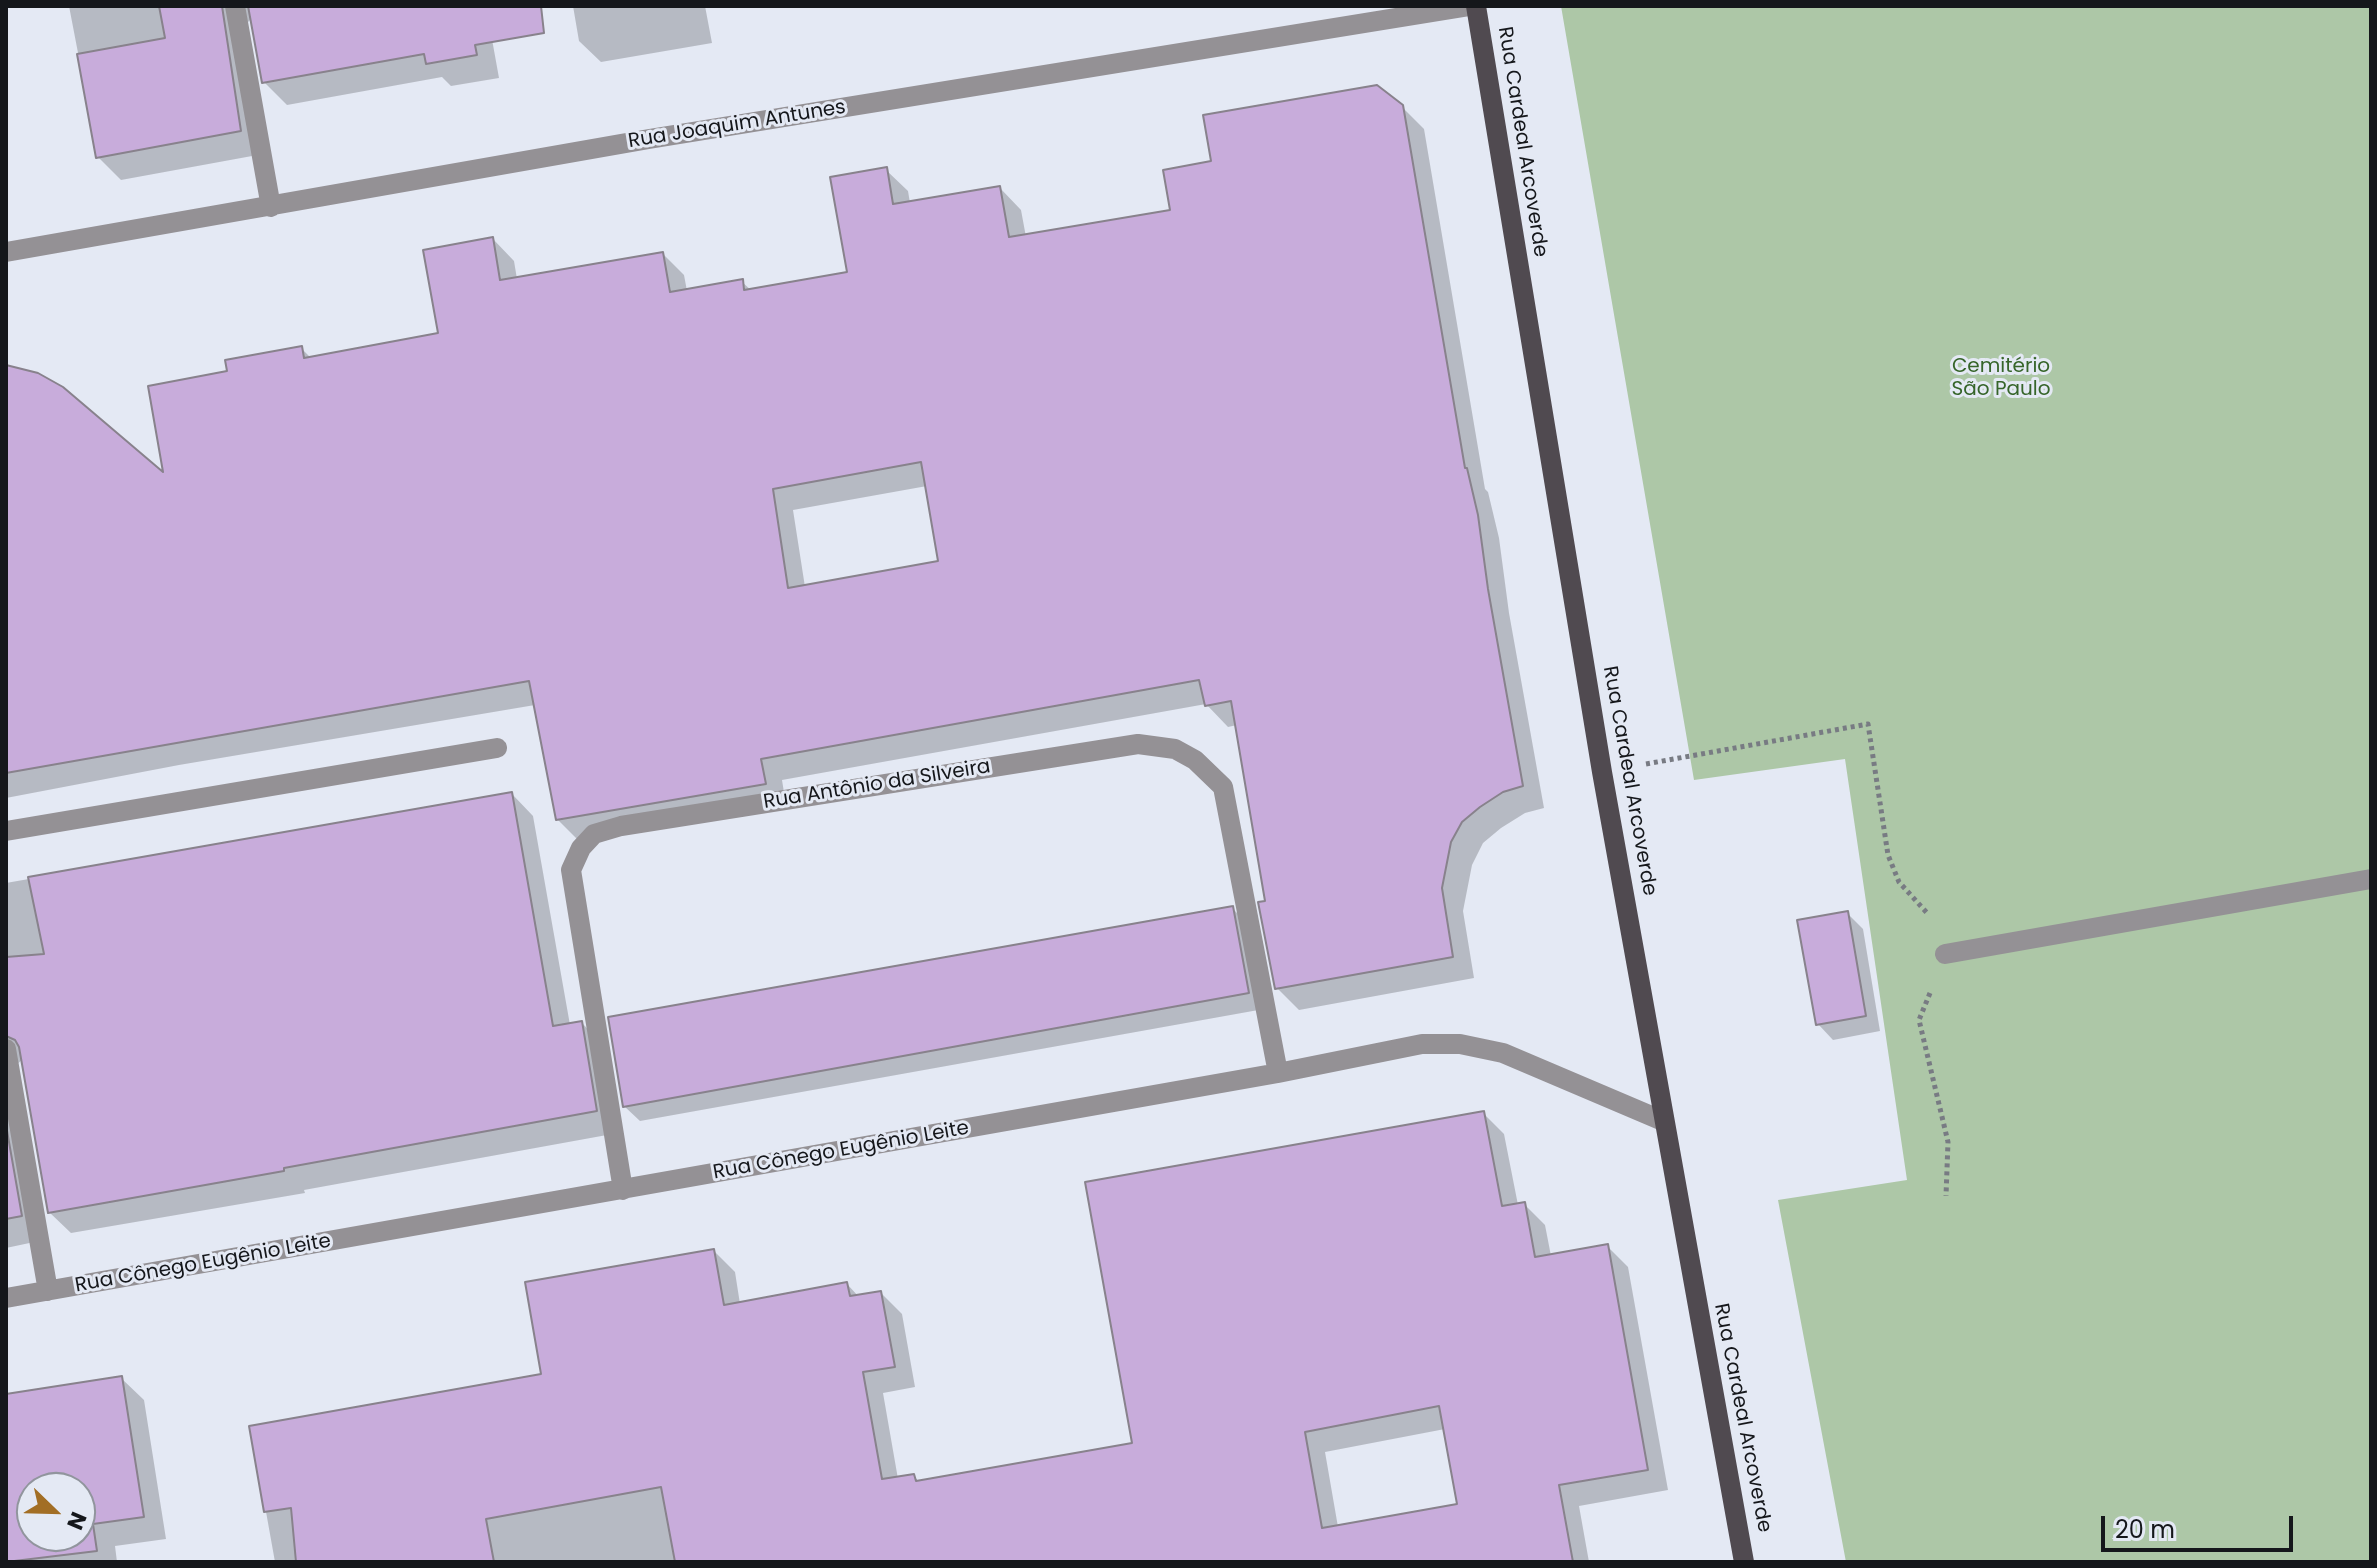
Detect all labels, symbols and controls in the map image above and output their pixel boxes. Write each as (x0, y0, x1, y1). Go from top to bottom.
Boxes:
street label: Rua Cardeal Arcoverde (1492, 25, 1552, 259)
street label: Rua Joaquim Antunes (627, 96, 847, 154)
park label: Cemitério São Paulo (1951, 355, 2051, 402)
street label: Rua Cardeal Arcoverde (1597, 664, 1661, 898)
street label: Rua Antônio da Silveira (762, 755, 992, 815)
street label: Rua Cônego Eugênio Leite (711, 1117, 971, 1185)
street label: Rua Cônego Eugênio Leite (73, 1230, 333, 1298)
street label: Rua Cardeal Arcoverde (1708, 1301, 1776, 1535)
north arrow (16, 1472, 96, 1552)
scale bar (2105, 1500, 2297, 1550)
text: N (59, 1507, 94, 1534)
text: 20 m (2115, 1513, 2175, 1546)

